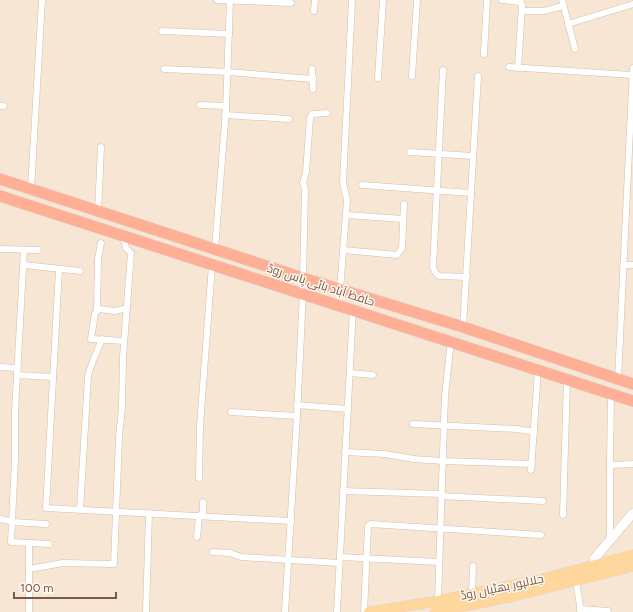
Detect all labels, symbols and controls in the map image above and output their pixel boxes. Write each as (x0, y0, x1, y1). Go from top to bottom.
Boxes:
street label: حافظ آباد بائی پاس روڈ (265, 261, 376, 311)
street label: جلالپور بھٹیاں روڈ (459, 571, 545, 604)
scale bar (14, 574, 116, 600)
text: 100 m (20, 581, 54, 595)

